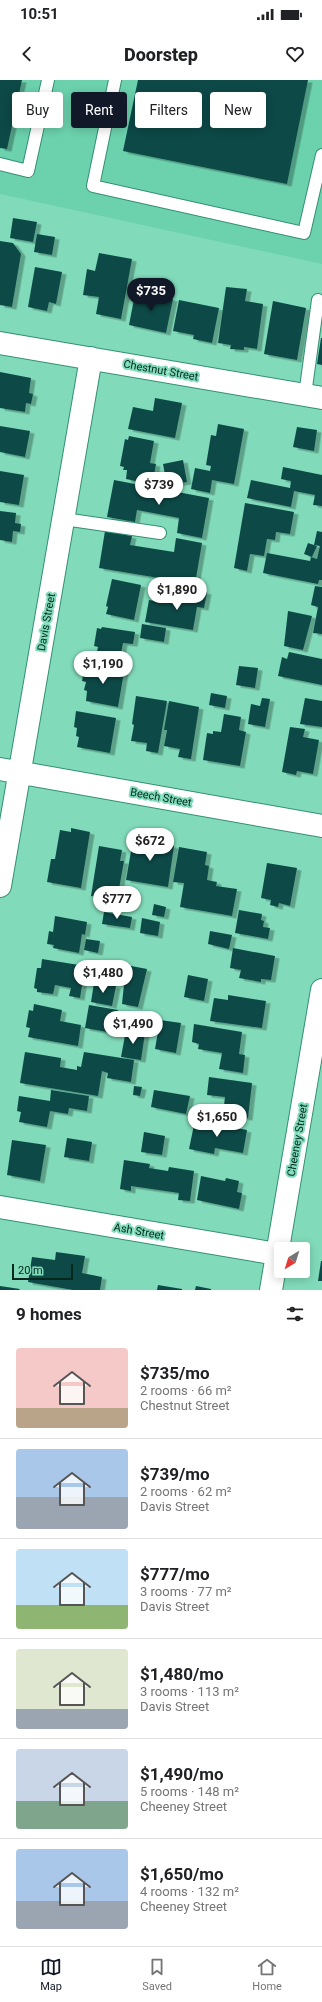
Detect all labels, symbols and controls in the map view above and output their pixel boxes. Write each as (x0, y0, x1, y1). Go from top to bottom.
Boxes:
text: 10:51 (20, 5, 59, 23)
icon: back (16, 43, 38, 65)
icon: heart (284, 43, 306, 65)
text: Doorstep (124, 44, 198, 65)
chip: Buy (12, 92, 63, 128)
chip: Rent (71, 92, 127, 128)
chip: Filters (135, 92, 202, 128)
chip: New (210, 92, 266, 128)
pin: $735 (127, 278, 175, 312)
text: $735 (136, 283, 166, 298)
street label: Chestnut Street (122, 358, 200, 384)
pin: $739 (135, 472, 183, 506)
text: $739 (144, 477, 174, 492)
pin: $1,890 (144, 577, 210, 611)
text: $1,890 (157, 582, 197, 597)
street label: Davis Street (35, 592, 58, 652)
pin: $1,190 (70, 651, 136, 685)
text: $1,190 (83, 656, 123, 671)
street label: Beech Street (129, 786, 193, 809)
pin: $672 (126, 828, 174, 862)
text: $672 (135, 833, 165, 848)
pin: $777 (93, 886, 141, 920)
text: $777 (102, 891, 132, 906)
pin: $1,480 (70, 960, 136, 994)
text: $1,480 (83, 965, 123, 980)
pin: $1,490 (100, 1011, 166, 1045)
text: $1,490 (113, 1016, 153, 1031)
street label: Cheeney Street (285, 1102, 310, 1177)
pin: $1,650 (184, 1104, 250, 1138)
text: $1,650 (197, 1109, 237, 1124)
street label: Ash Street (113, 1221, 165, 1242)
north arrow (274, 1242, 310, 1278)
map controls (274, 1242, 310, 1278)
scale bar (12, 1262, 73, 1281)
text: 20 m (18, 1264, 43, 1277)
icon: filters (284, 1303, 306, 1325)
text: 9 homes (16, 1304, 82, 1324)
text: $735/mo (140, 1363, 210, 1383)
icon: home (48, 1364, 96, 1412)
text: 2 rooms · 66 m² (140, 1383, 232, 1398)
text: Chestnut Street (140, 1398, 230, 1413)
text: $739/mo (140, 1464, 210, 1484)
icon: home (48, 1465, 96, 1513)
text: 2 rooms · 62 m² (140, 1484, 232, 1499)
text: Davis Street (140, 1499, 209, 1514)
text: $777/mo (140, 1564, 210, 1584)
icon: home (48, 1565, 96, 1613)
text: 3 rooms · 77 m² (140, 1584, 232, 1599)
text: Davis Street (140, 1599, 209, 1614)
text: $1,480/mo (140, 1664, 224, 1684)
icon: home (48, 1665, 96, 1713)
text: 3 rooms · 113 m² (140, 1684, 239, 1699)
text: Davis Street (140, 1699, 209, 1714)
text: $1,490/mo (140, 1764, 224, 1784)
icon: home (48, 1765, 96, 1813)
text: 5 rooms · 148 m² (140, 1784, 239, 1799)
text: Cheeney Street (140, 1799, 227, 1814)
text: $1,650/mo (140, 1864, 224, 1884)
icon: home (48, 1865, 96, 1913)
text: 4 rooms · 132 m² (140, 1884, 239, 1899)
text: Cheeney Street (140, 1899, 227, 1914)
tab: Map (40, 1956, 62, 1993)
tab: Saved (142, 1956, 172, 1993)
tab: Home (252, 1956, 282, 1993)

